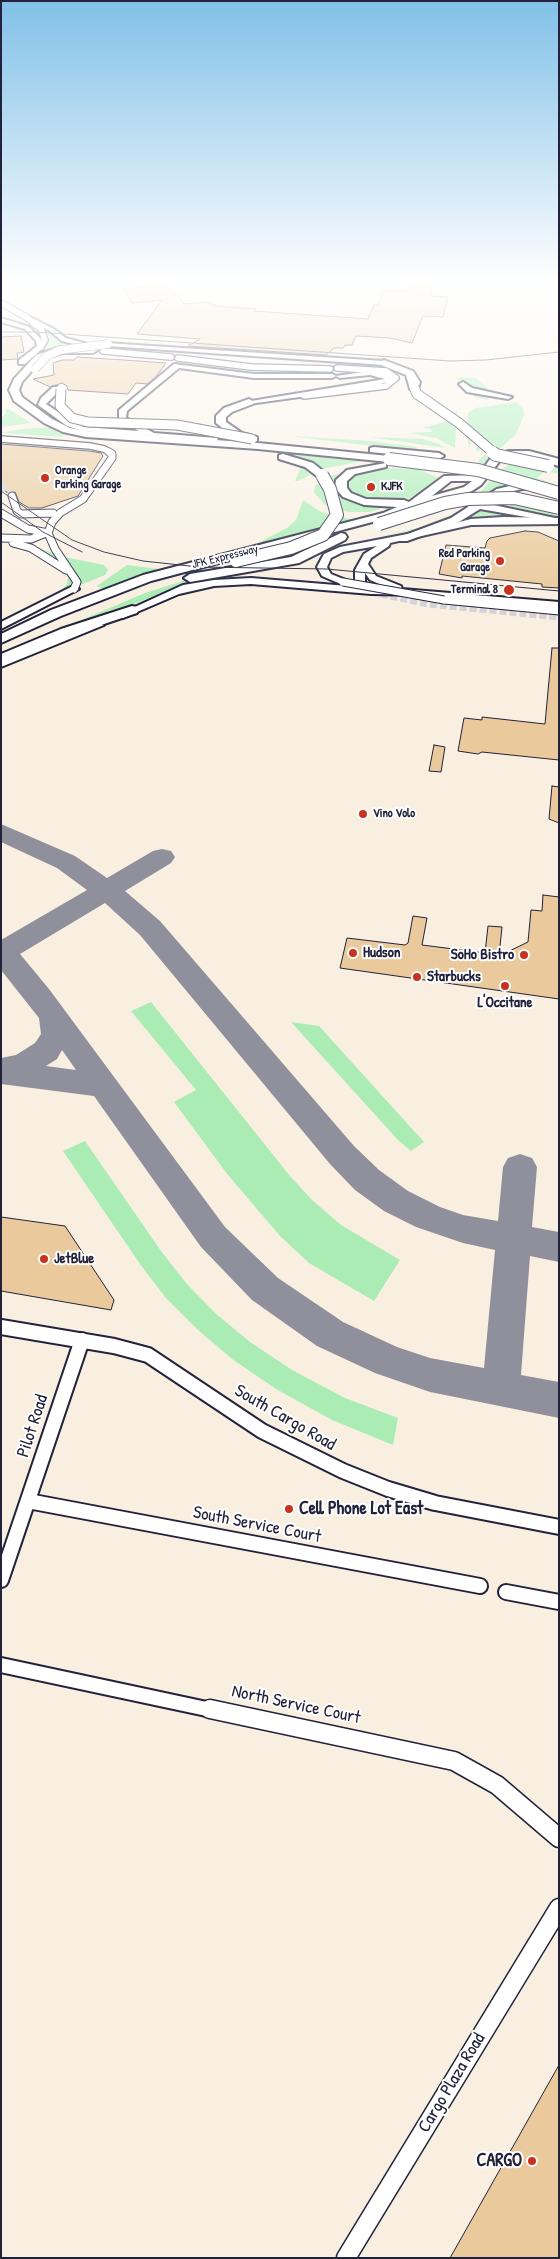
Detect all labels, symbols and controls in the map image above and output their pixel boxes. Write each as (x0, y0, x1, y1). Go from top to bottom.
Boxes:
place label: Orange Parking Garage (55, 464, 121, 492)
marker: Orange Parking Garage (39, 472, 51, 484)
place label: KJFK (381, 480, 402, 494)
marker: KJFK (365, 481, 377, 493)
street label: JFK Expressway (190, 542, 260, 572)
place label: Red Parking Garage (439, 547, 490, 575)
marker: Red Parking Garage (494, 555, 506, 567)
place label: Terminal 8 (451, 583, 498, 597)
marker: Terminal 8 (502, 583, 516, 597)
place label: Vino Volo (373, 807, 415, 821)
marker: Vino Volo (357, 808, 369, 820)
place label: Hudson (363, 944, 400, 962)
place label: SoHo Bistro (451, 946, 514, 964)
marker: Hudson (347, 947, 359, 959)
marker: SoHo Bistro (518, 949, 530, 961)
place label: Starbucks (427, 968, 481, 986)
marker: Starbucks (411, 971, 423, 983)
marker: L'Occitane (499, 980, 511, 992)
place label: L'Occitane (477, 994, 533, 1012)
place label: JetBlue (54, 1250, 94, 1268)
marker: JetBlue (38, 1253, 50, 1265)
street label: South Cargo Road (231, 1380, 339, 1456)
street label: Pilot Road (13, 1392, 53, 1460)
place label: Cell Phone Lot East (299, 1498, 423, 1520)
street label: South Service Court (191, 1502, 323, 1548)
marker: Cell Phone Lot East (283, 1503, 295, 1515)
street label: North Service Court (230, 1681, 362, 1729)
street label: Cargo Plaza Road (414, 2029, 490, 2137)
place label: CARGO (477, 2150, 522, 2172)
marker: CARGO (526, 2155, 538, 2167)

